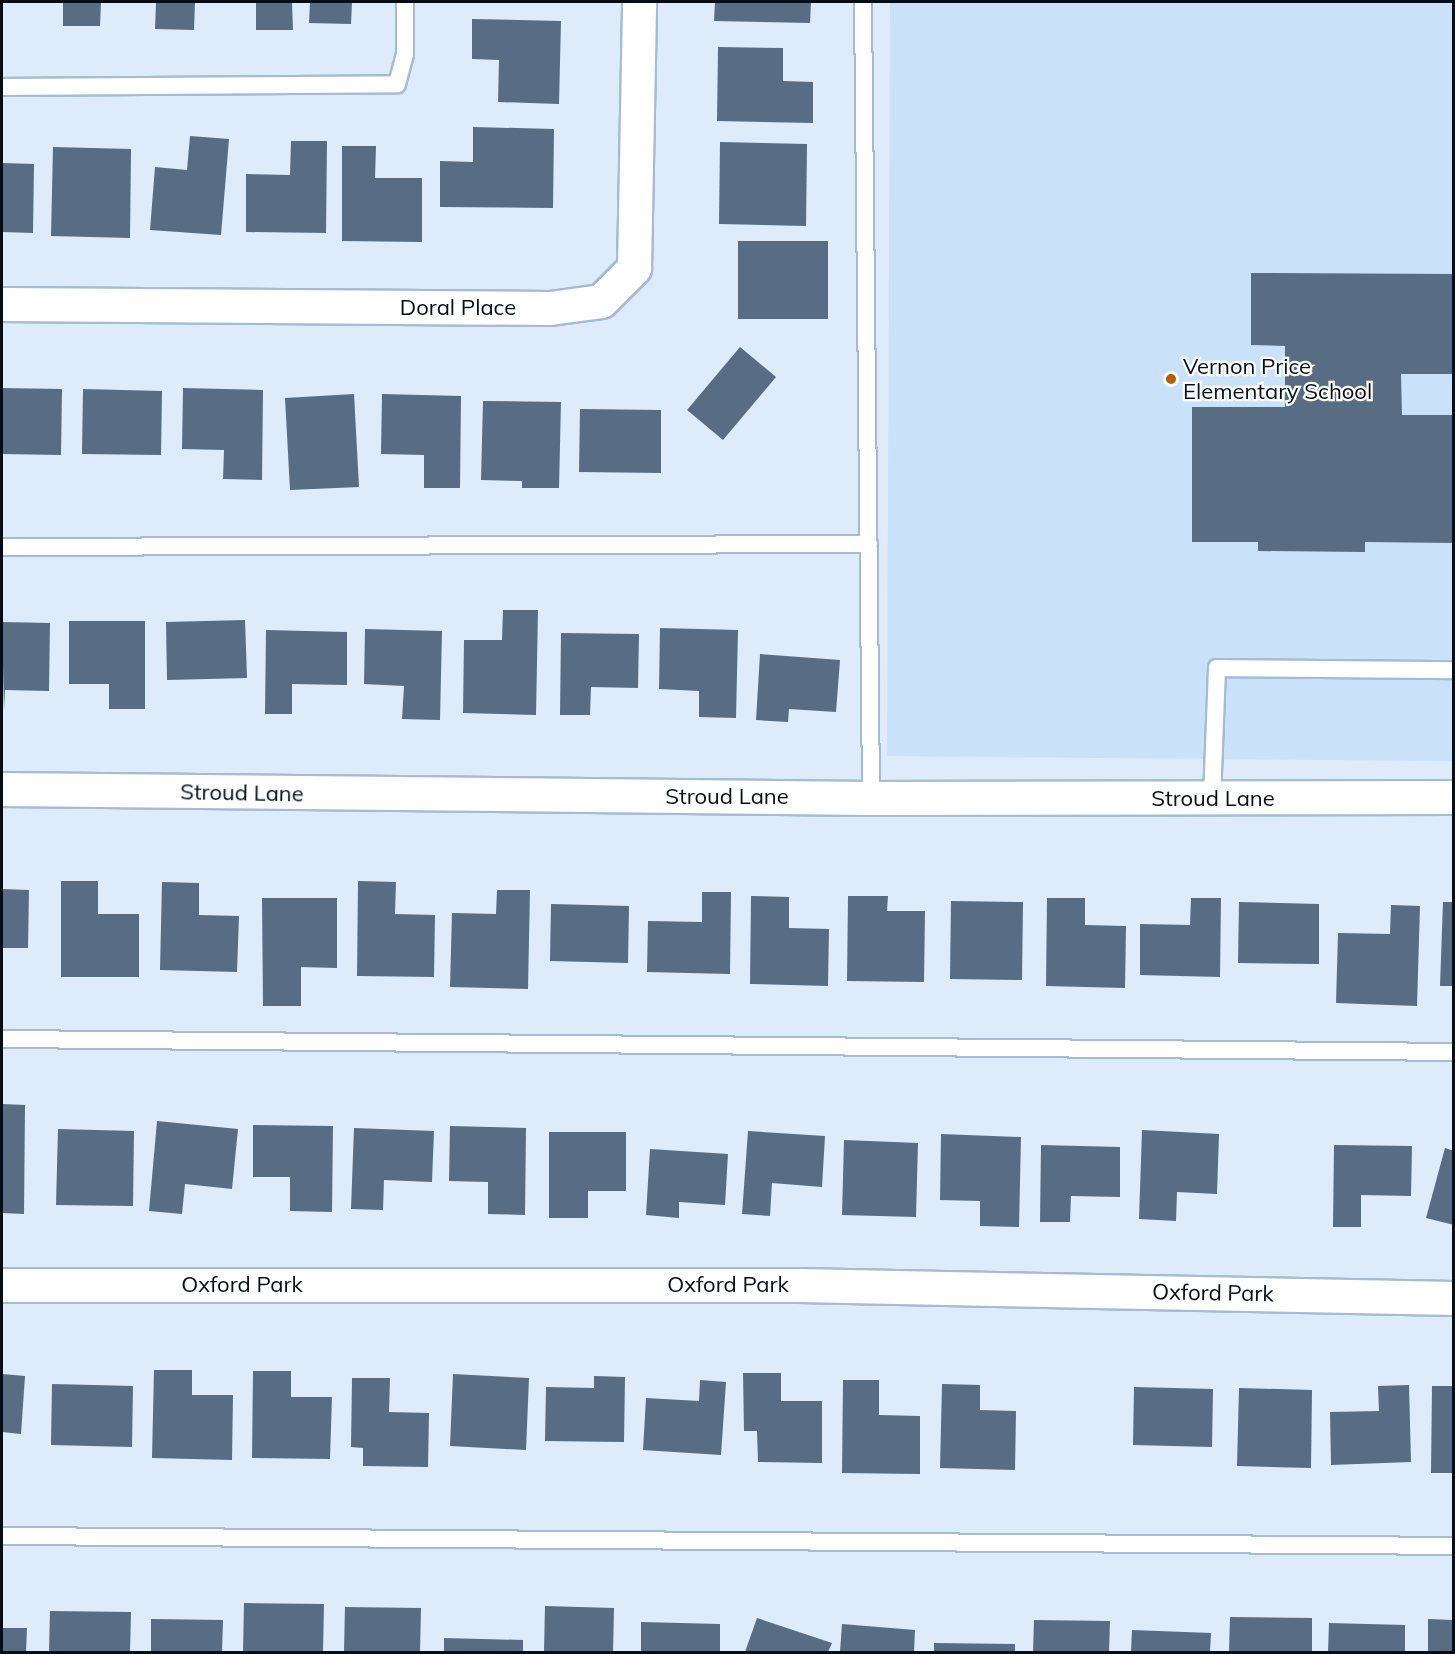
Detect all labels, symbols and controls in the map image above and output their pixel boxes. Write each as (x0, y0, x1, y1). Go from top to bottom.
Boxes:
street label: Doral Place (400, 295, 516, 321)
place label: Vernon Price Elementary School (1183, 353, 1372, 404)
marker: Vernon Price Elementary School (1164, 372, 1178, 386)
street label: Stroud Lane (180, 779, 304, 807)
street label: Stroud Lane (665, 784, 789, 810)
street label: Stroud Lane (1151, 786, 1275, 812)
street label: Oxford Park (181, 1272, 303, 1298)
street label: Oxford Park (667, 1272, 789, 1298)
street label: Oxford Park (1152, 1279, 1274, 1307)

